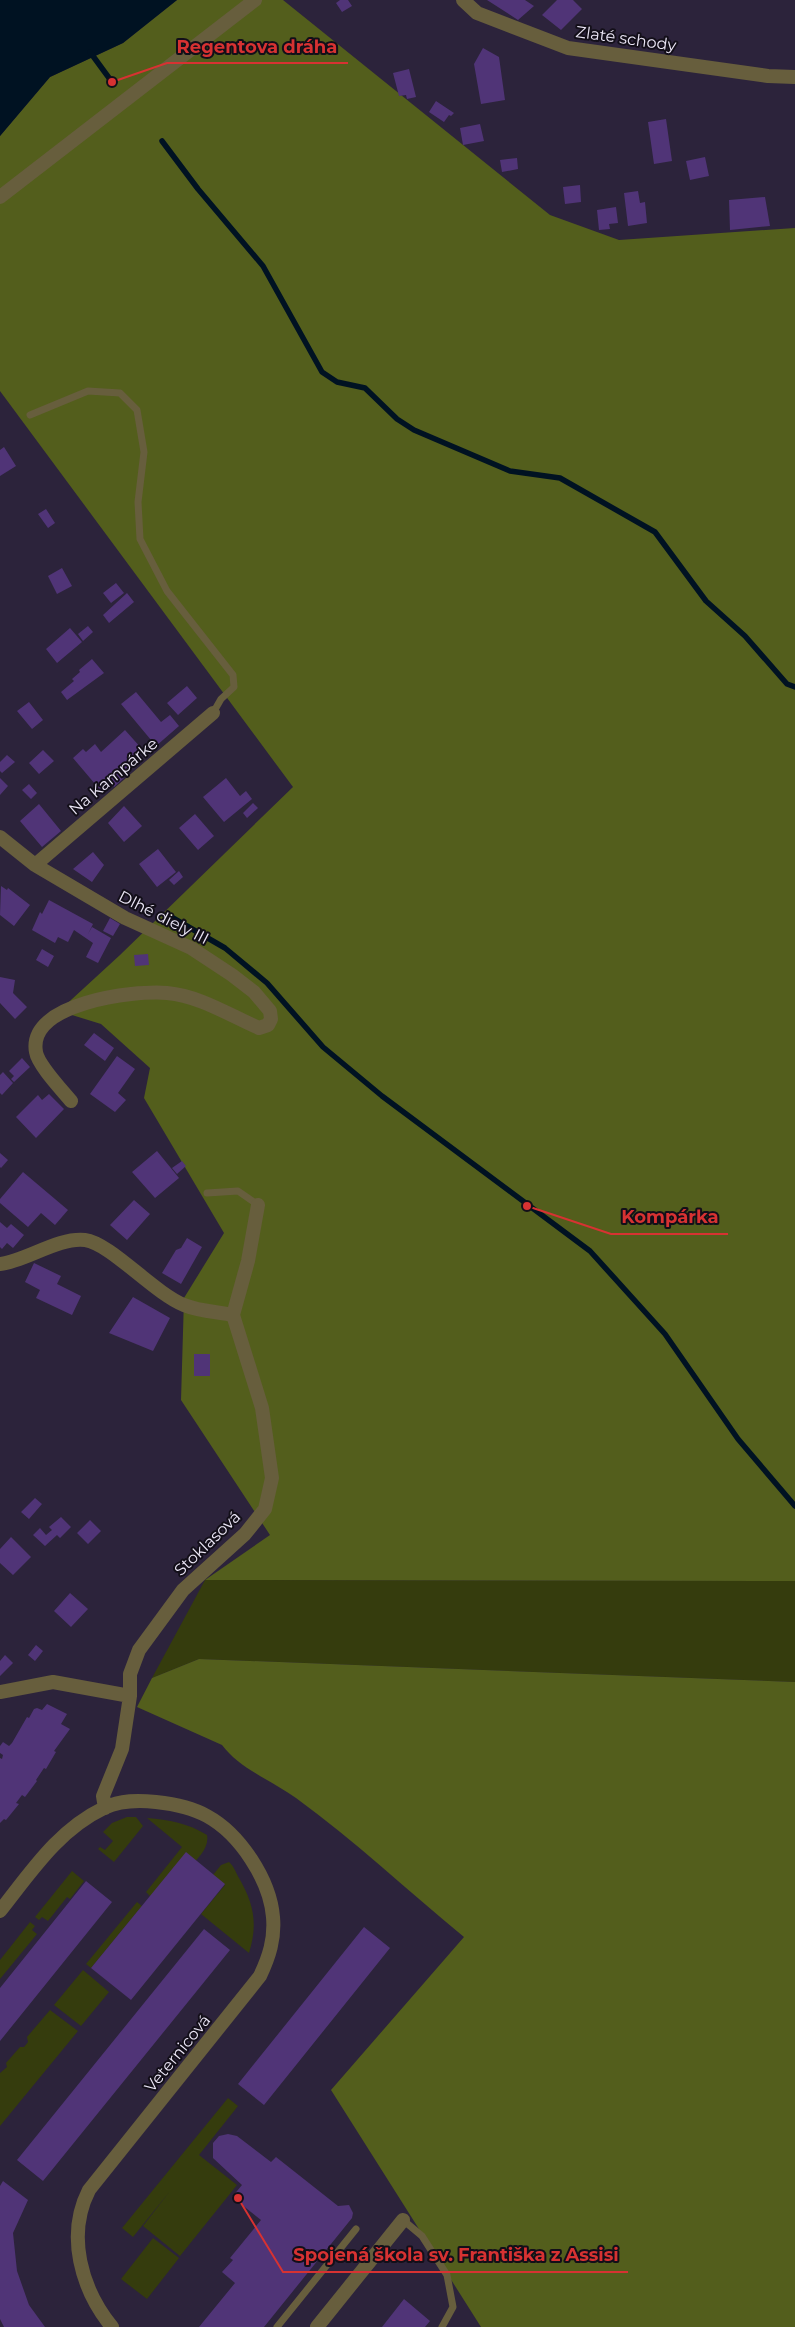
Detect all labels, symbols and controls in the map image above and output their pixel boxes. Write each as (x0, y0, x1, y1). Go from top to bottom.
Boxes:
street label: Zlaté schody (574, 22, 678, 55)
callout: Regentova dráha (167, 30, 348, 63)
text: Regentova dráha (177, 36, 337, 58)
street label: Na Kampárke (65, 734, 161, 819)
street label: Dlhé diely III (116, 887, 212, 948)
callout: Kompárka (611, 1201, 728, 1234)
text: Kompárka (621, 1206, 719, 1228)
street label: Stoklasová (170, 1507, 244, 1580)
street label: Veternicová (141, 2011, 214, 2096)
callout: Spojená škola sv. Františka z Assisi (283, 2239, 628, 2272)
text: Spojená škola sv. Františka z Assisi (293, 2244, 619, 2266)

